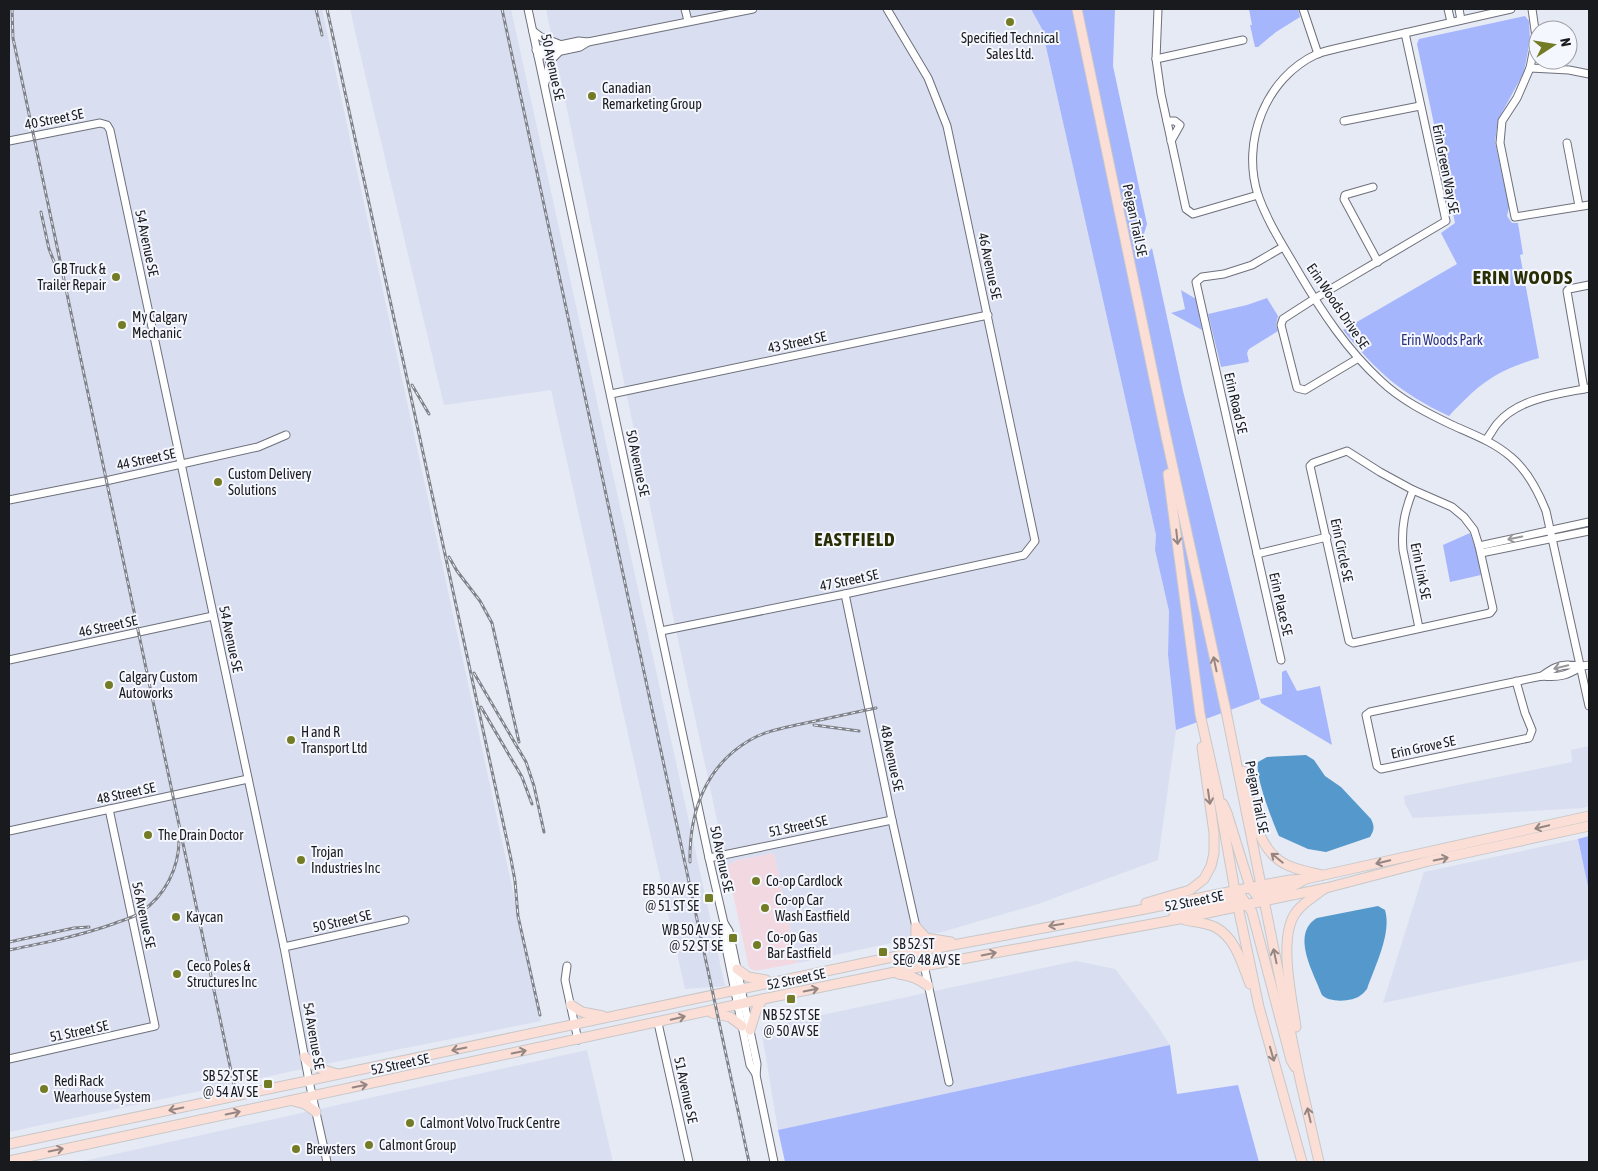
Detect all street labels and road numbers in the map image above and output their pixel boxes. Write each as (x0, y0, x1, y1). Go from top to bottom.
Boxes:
street label: 50 Avenue SE (538, 32, 568, 102)
street label: 40 Street SE (23, 105, 85, 133)
street label: Erin Green Way SE (1429, 123, 1463, 215)
street label: Peigan Trail SE (1120, 182, 1150, 258)
street label: 54 Avenue SE (132, 208, 162, 278)
street label: 46 Avenue SE (975, 231, 1005, 301)
street label: Erin Woods Drive SE (1304, 260, 1372, 352)
street label: 43 Street SE (766, 328, 828, 356)
street label: Erin Road SE (1221, 371, 1251, 435)
street label: 50 Avenue SE (623, 428, 653, 498)
street label: 44 Street SE (115, 445, 177, 473)
street label: Erin Circle SE (1327, 517, 1357, 583)
street label: Erin Link SE (1408, 541, 1434, 601)
street label: 47 Street SE (818, 566, 880, 594)
street label: Erin Place SE (1266, 571, 1296, 637)
street label: 54 Avenue SE (216, 604, 246, 674)
street label: 46 Street SE (77, 612, 139, 640)
street label: 48 Avenue SE (877, 723, 907, 793)
street label: Erin Grove SE (1389, 732, 1457, 762)
street label: Peigan Trail SE (1242, 759, 1272, 835)
street label: 48 Street SE (95, 779, 157, 807)
street label: 51 Street SE (767, 812, 829, 840)
street label: 50 Avenue SE (707, 824, 737, 894)
street label: 56 Avenue SE (129, 880, 159, 950)
street label: 52 Street SE (1163, 887, 1225, 915)
street label: 50 Street SE (311, 906, 373, 935)
street label: 52 Street SE (765, 965, 827, 993)
street label: 54 Avenue SE (300, 1001, 328, 1071)
street label: 51 Street SE (48, 1017, 110, 1045)
street label: 52 Street SE (369, 1050, 431, 1078)
street label: 51 Avenue SE (671, 1055, 701, 1125)

